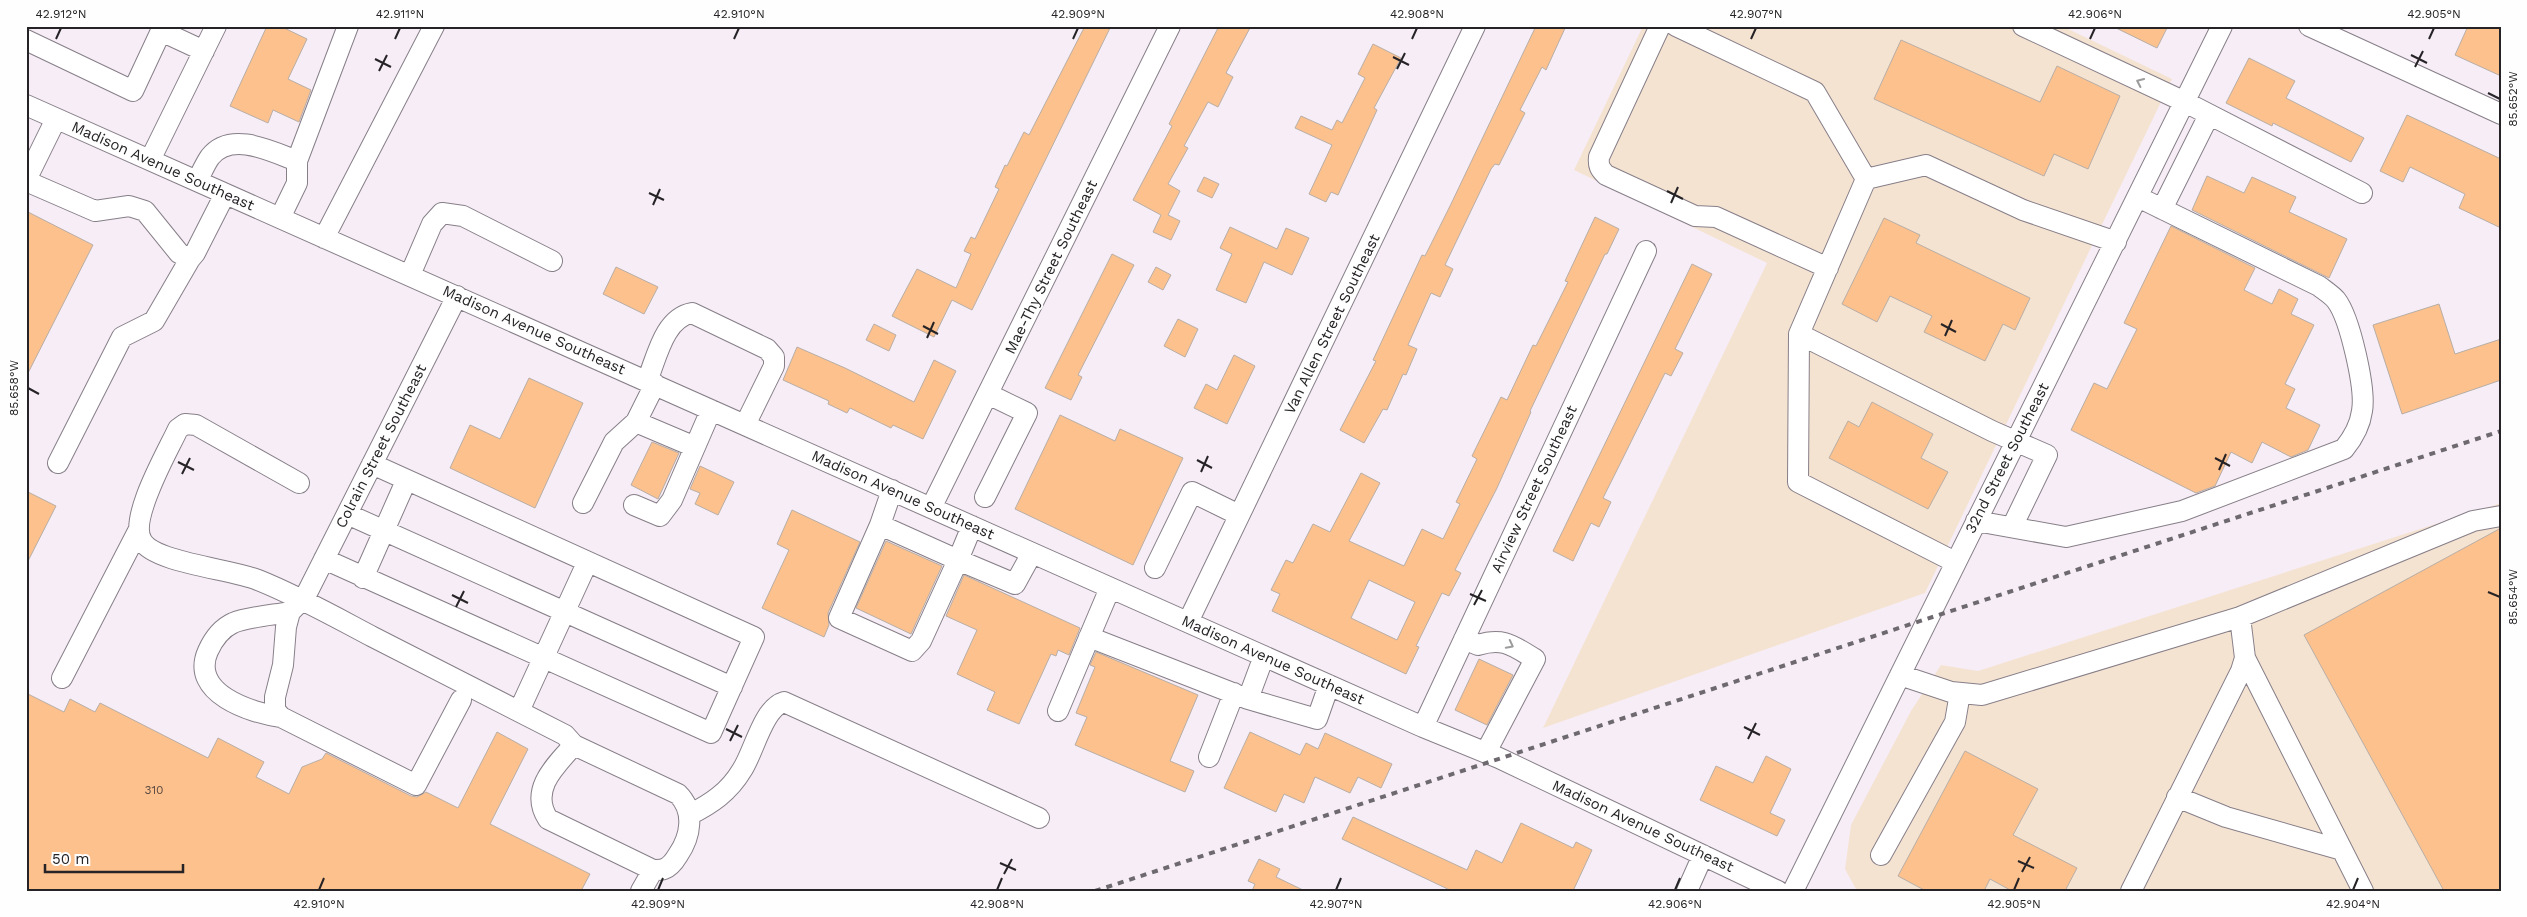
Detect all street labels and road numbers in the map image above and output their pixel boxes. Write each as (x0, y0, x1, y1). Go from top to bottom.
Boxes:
street label: Madison Avenue Southeast (69, 117, 258, 215)
street label: Mae-Thy Street Southeast (1001, 176, 1101, 357)
street label: Van Allen Street Southeast (1280, 230, 1384, 417)
street label: Madison Avenue Southeast (440, 281, 629, 379)
street label: Colrain Street Southeast (332, 360, 431, 531)
street label: 32nd Street Southeast (1961, 379, 2053, 536)
street label: Airview Street Southeast (1487, 402, 1581, 576)
street label: Madison Avenue Southeast (809, 446, 998, 544)
street label: Madison Avenue Southeast (1179, 611, 1368, 709)
street label: Madison Avenue Southeast (1549, 776, 1737, 876)

